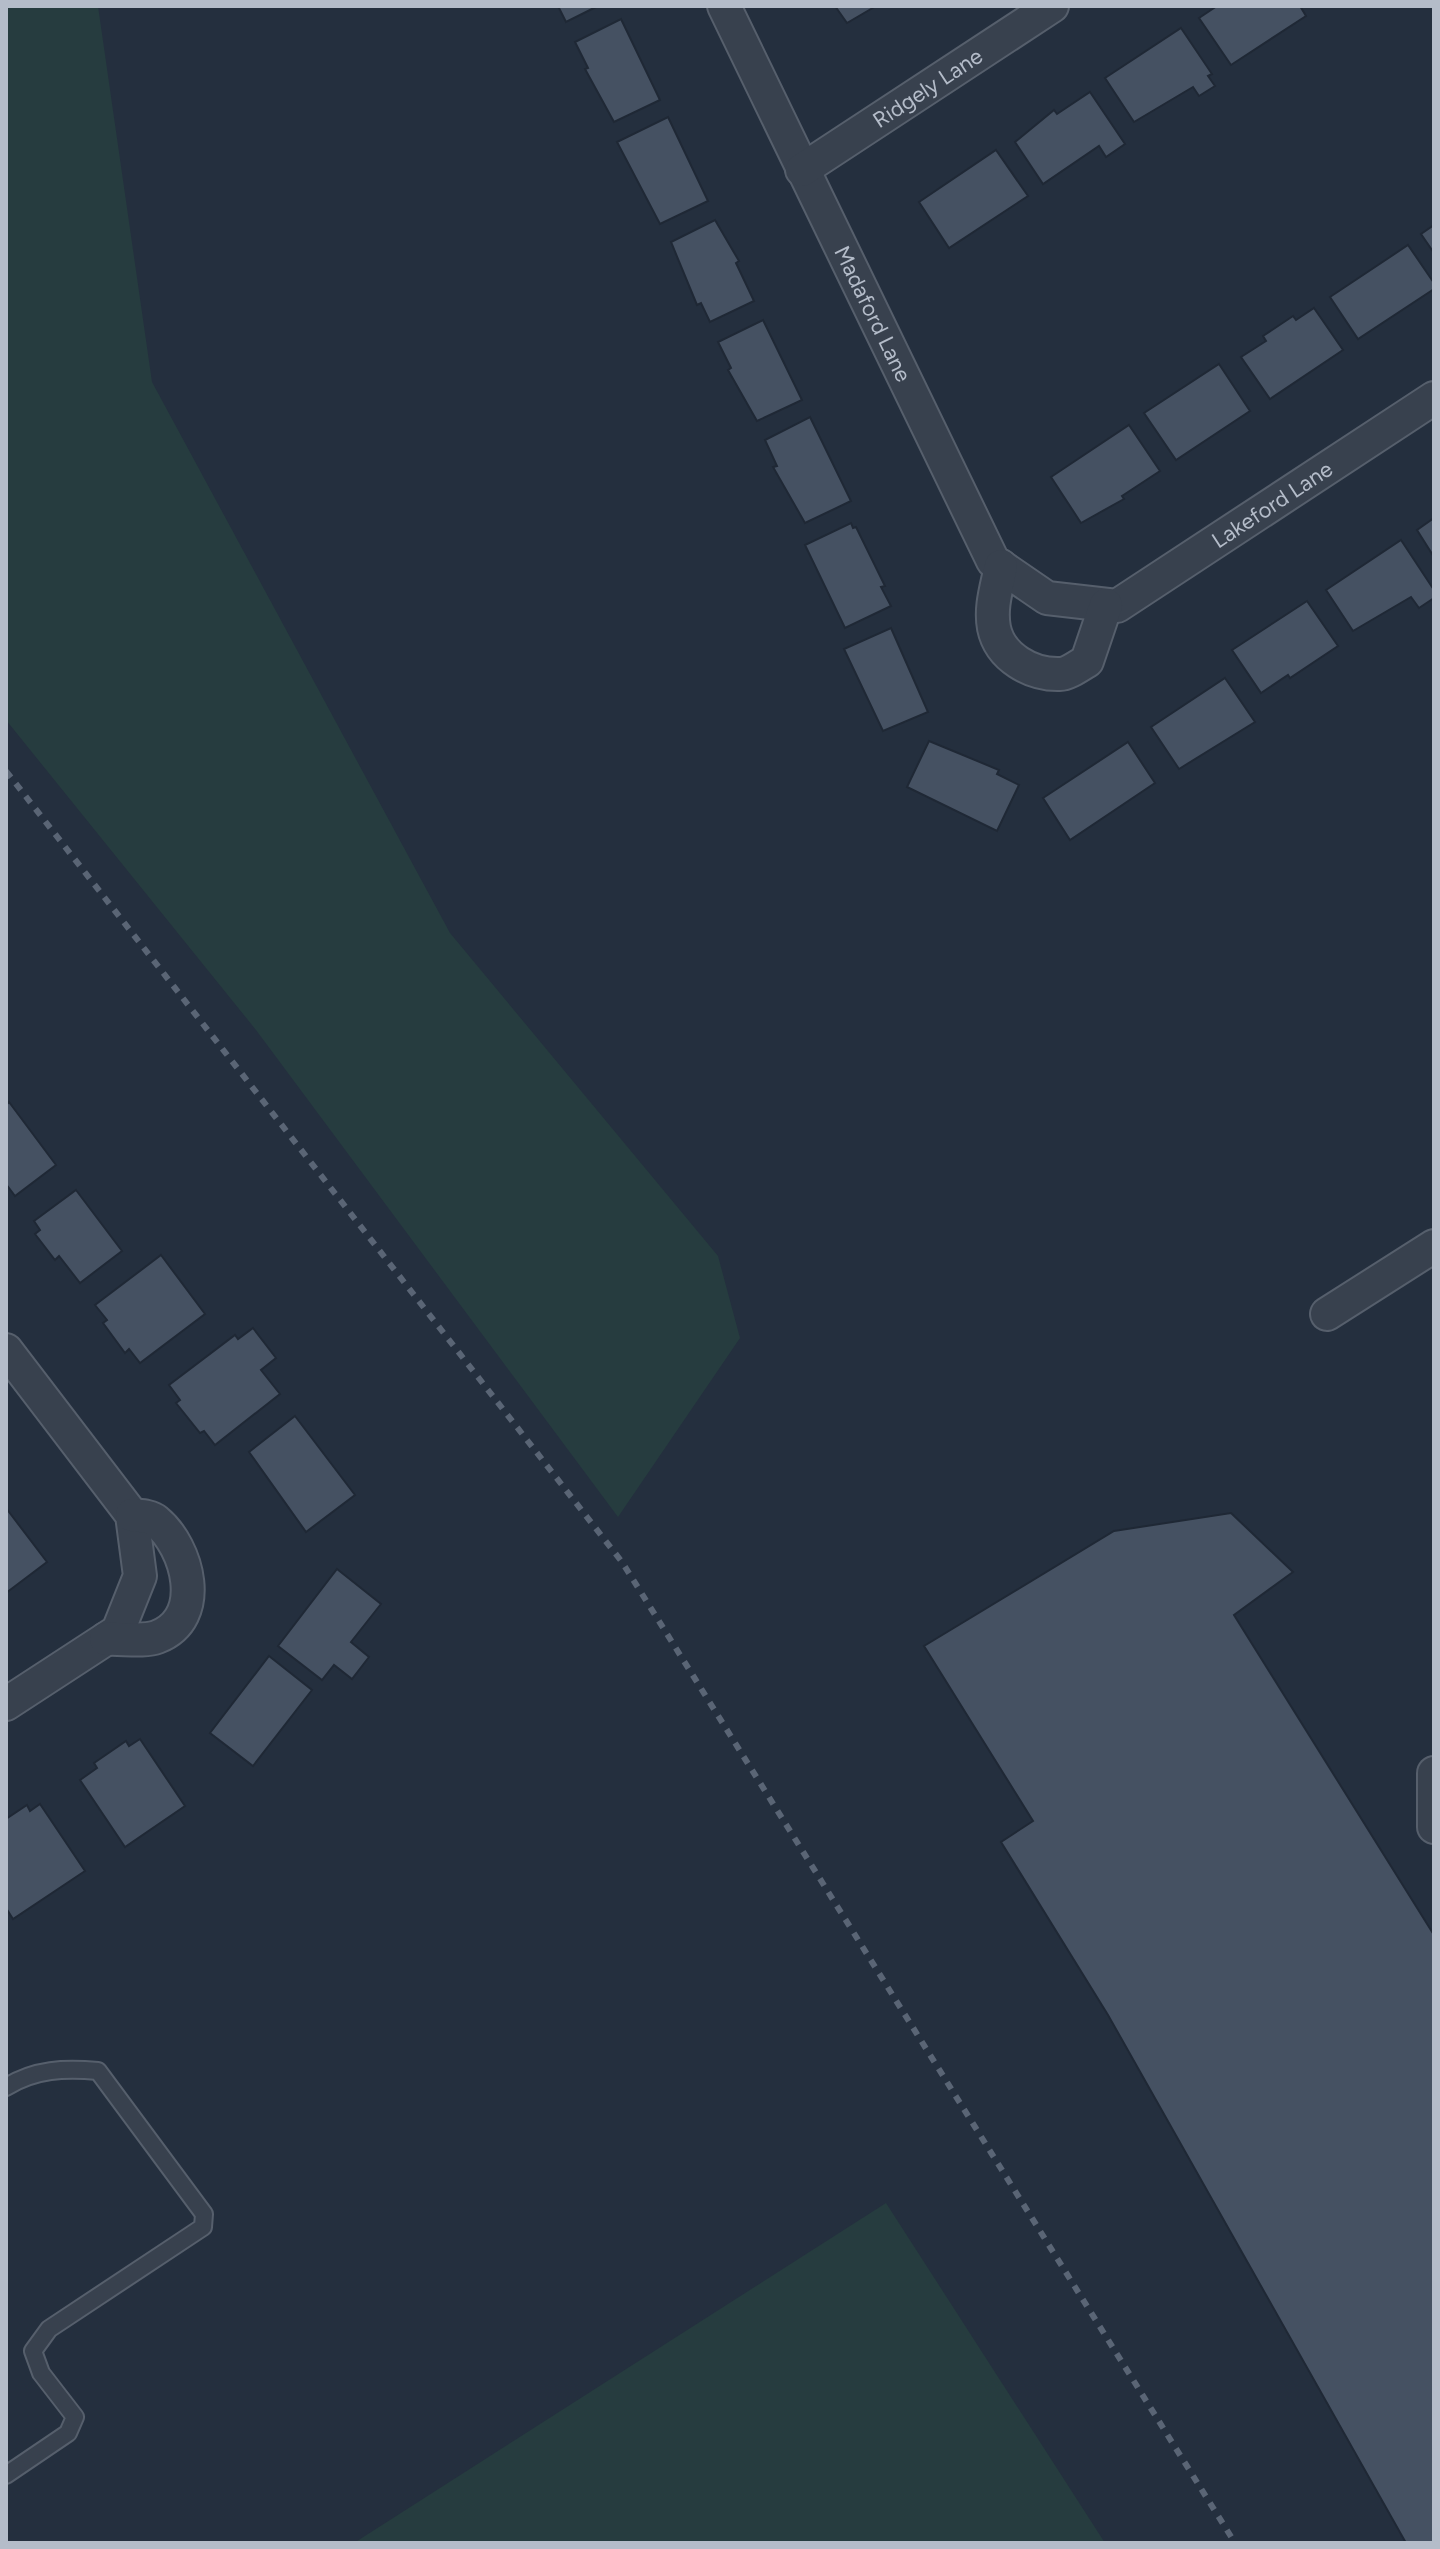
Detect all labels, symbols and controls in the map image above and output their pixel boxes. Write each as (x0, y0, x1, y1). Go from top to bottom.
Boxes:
street label: Ridgely Lane (868, 42, 987, 133)
street label: Madaford Lane (829, 241, 917, 386)
street label: Lakeford Lane (1207, 455, 1337, 554)

